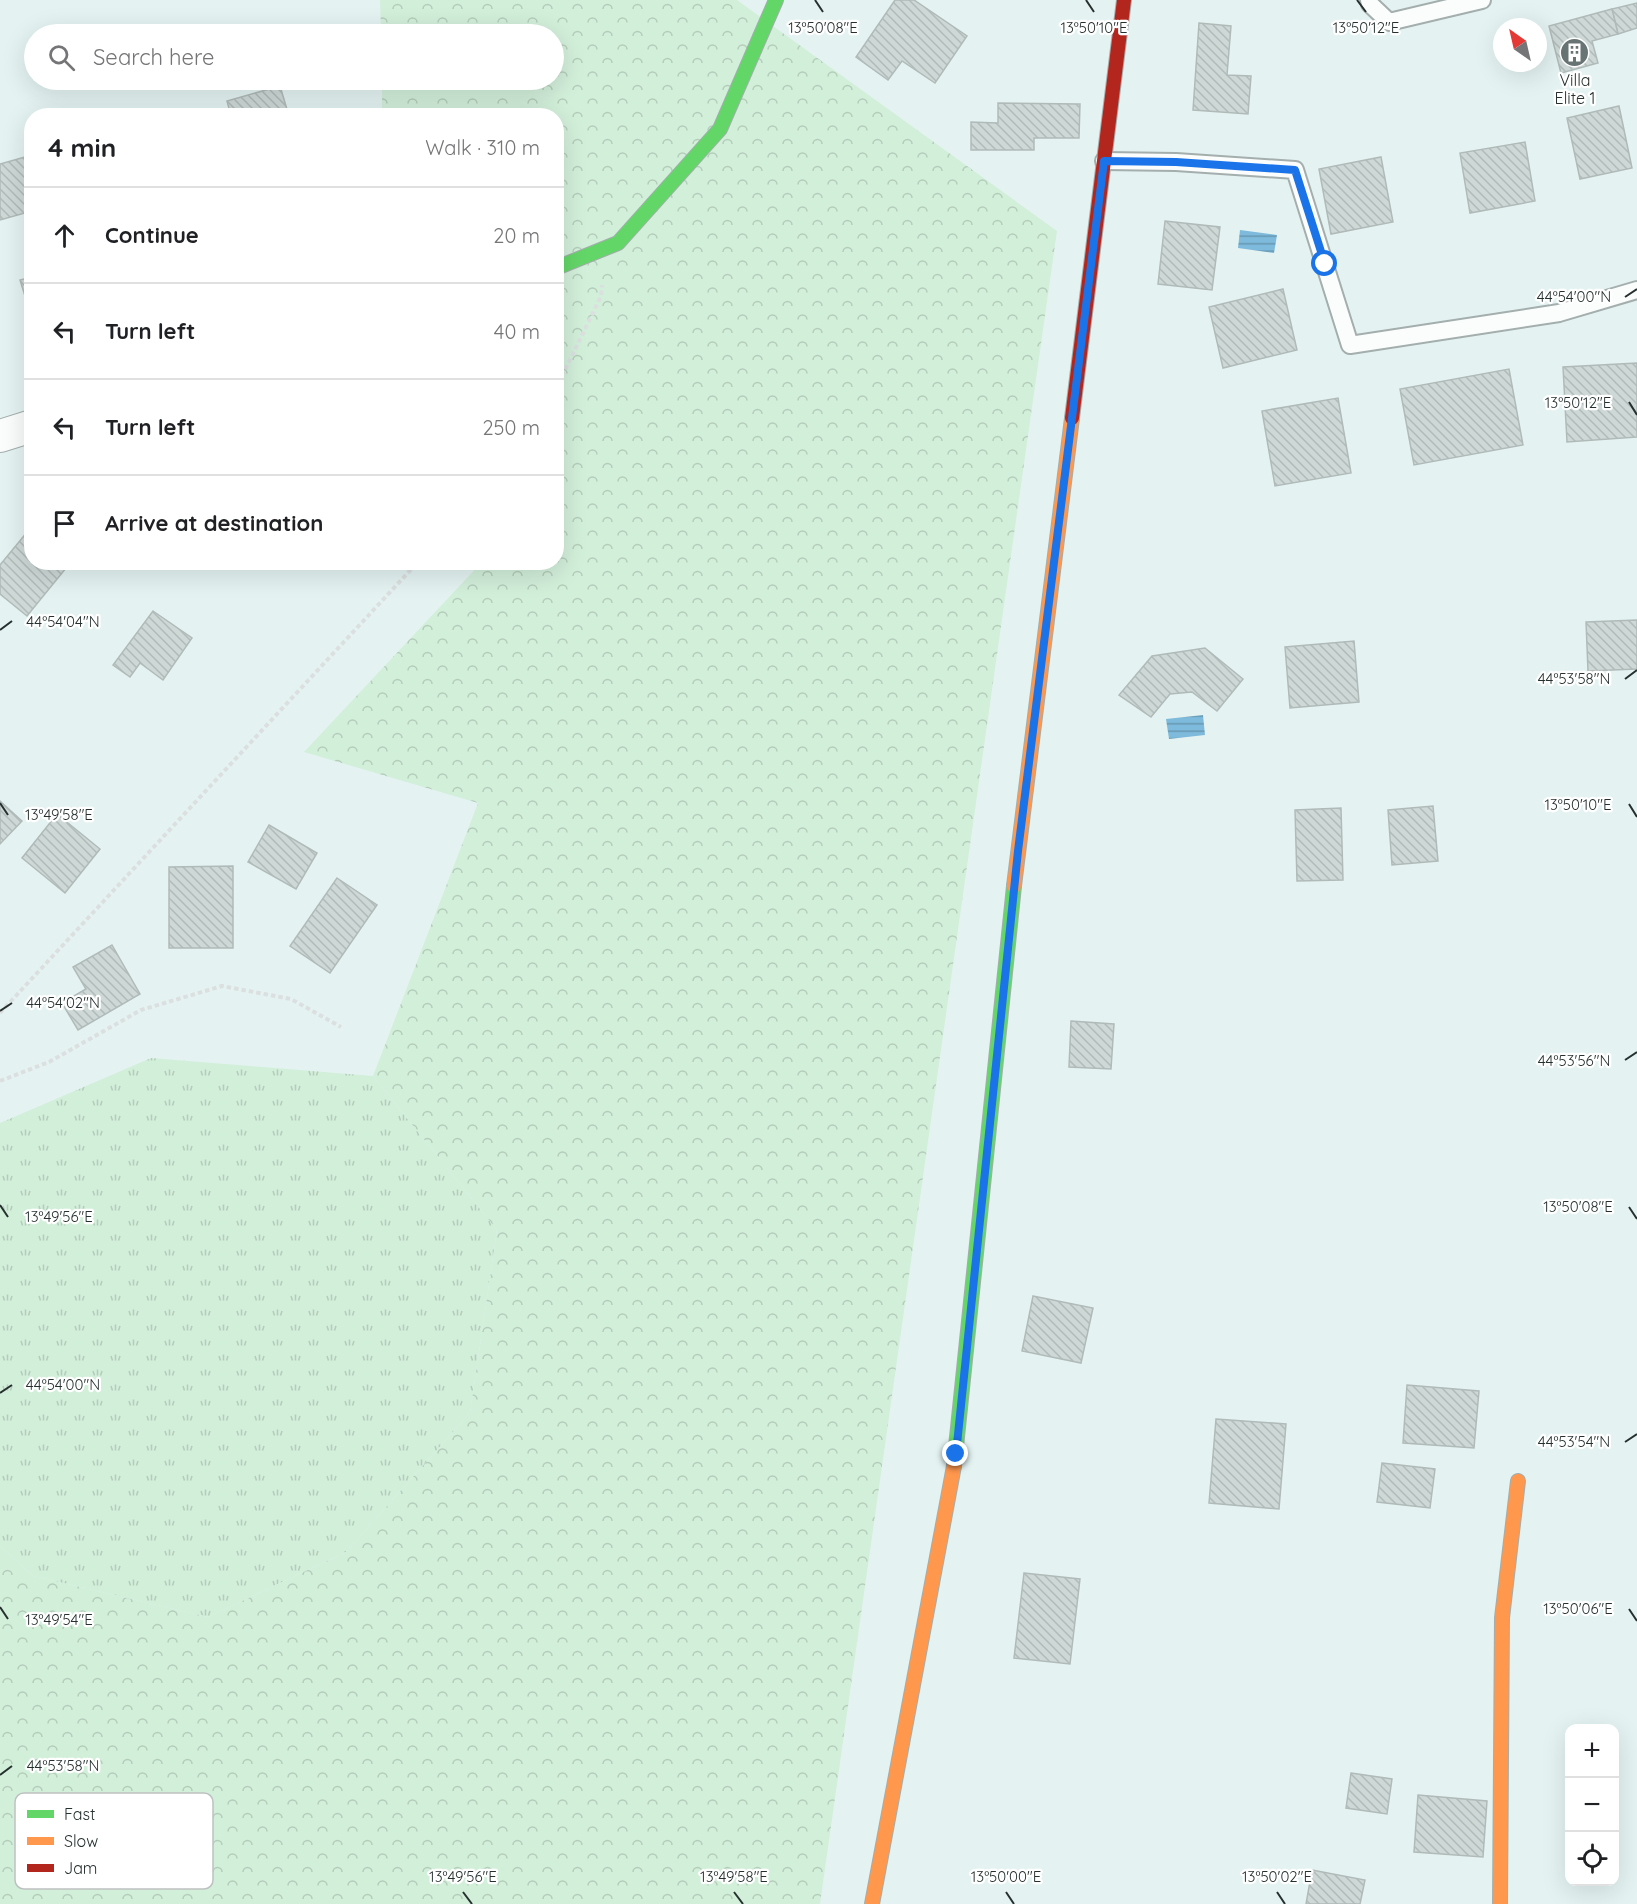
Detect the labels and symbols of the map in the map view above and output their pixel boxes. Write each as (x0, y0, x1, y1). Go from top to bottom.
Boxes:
text: 13°50'08"E (788, 18, 858, 37)
text: 13°50'10"E (1060, 18, 1128, 37)
text: 13°50'12"E (1333, 18, 1399, 37)
north arrow (1493, 18, 1547, 72)
building icon: Villa Elite 1 (1559, 36, 1591, 68)
place label: Villa Elite 1 (1555, 70, 1595, 108)
route start (1311, 250, 1337, 276)
text: 44°54'00"N (1537, 287, 1611, 306)
text: 13°50'12"E (1545, 393, 1611, 412)
text: 44°54'04"N (26, 612, 100, 631)
text: 44°53'58"N (1538, 669, 1610, 688)
text: 13°50'10"E (1544, 795, 1612, 814)
text: 13°49'58"E (25, 805, 93, 824)
text: 44°54'02"N (26, 993, 100, 1012)
text: 44°53'56"N (1538, 1051, 1610, 1070)
text: 13°50'08"E (1543, 1197, 1613, 1216)
text: 13°49'56"E (25, 1207, 93, 1226)
text: 44°54'00"N (26, 1375, 100, 1394)
text: 44°53'54"N (1538, 1432, 1610, 1451)
route end (942, 1440, 968, 1466)
text: 13°50'06"E (1543, 1599, 1613, 1618)
text: 13°49'54"E (25, 1610, 93, 1629)
text: 44°53'58"N (27, 1756, 99, 1775)
legend (15, 1793, 213, 1889)
text: Fast (64, 1804, 95, 1824)
text: Slow (64, 1831, 98, 1851)
text: Jam (64, 1858, 97, 1878)
text: 13°49'56"E (429, 1867, 497, 1886)
text: 13°49'58"E (700, 1867, 768, 1886)
text: 13°50'00"E (971, 1867, 1041, 1886)
text: 13°50'02"E (1242, 1867, 1312, 1886)

